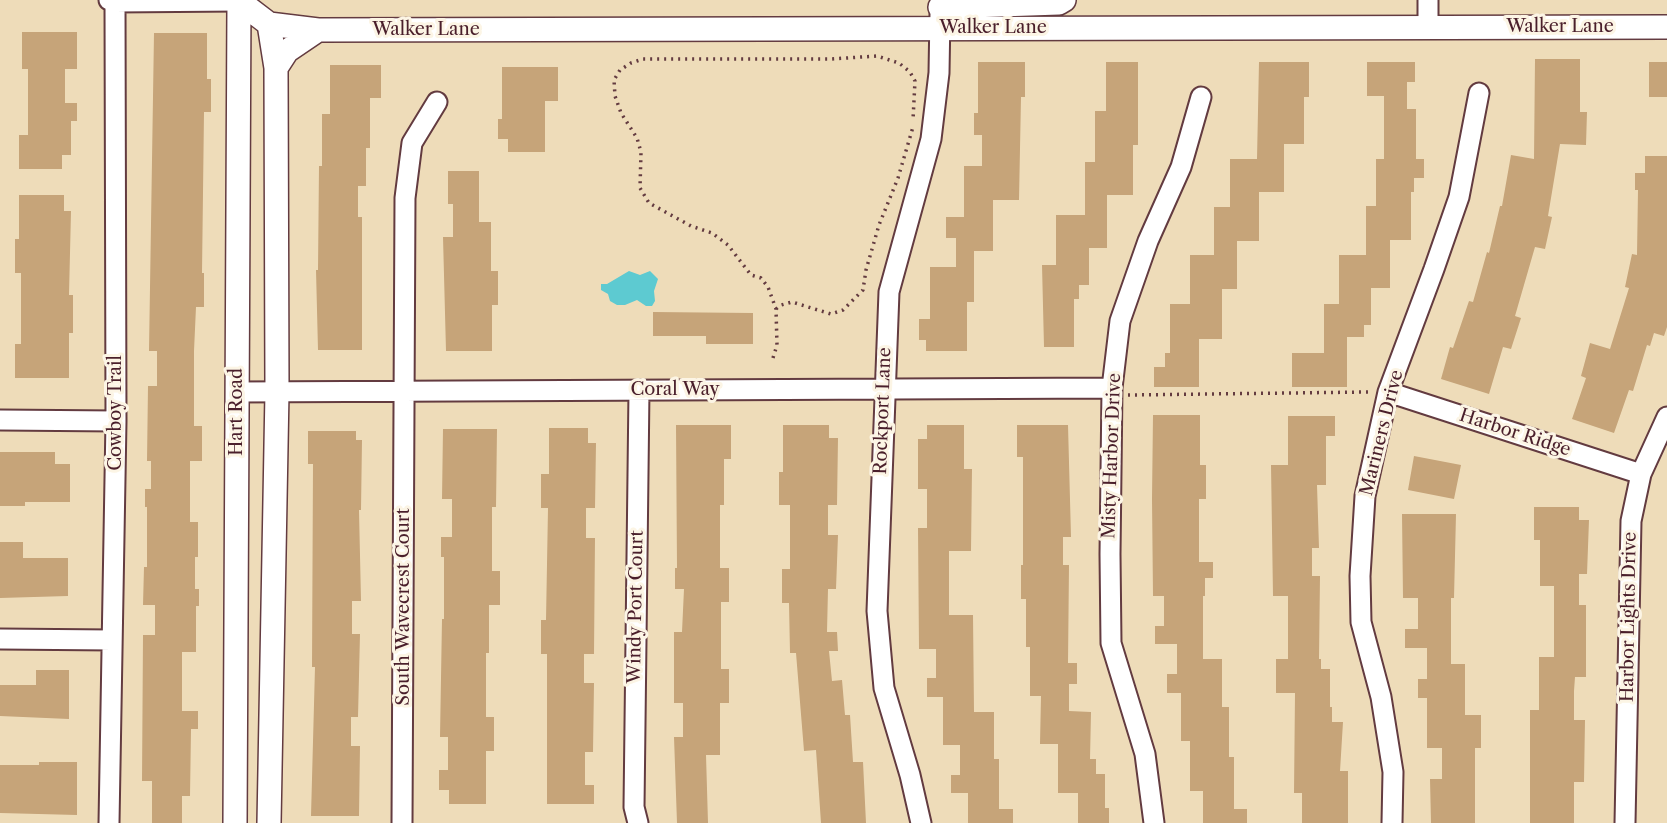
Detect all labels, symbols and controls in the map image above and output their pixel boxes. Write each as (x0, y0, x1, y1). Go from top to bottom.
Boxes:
street label: Walker Lane (1506, 16, 1614, 38)
street label: Walker Lane (939, 17, 1047, 39)
street label: Walker Lane (372, 19, 480, 41)
street label: Rockport Lane (870, 347, 896, 475)
street label: Cowboy Trail (105, 355, 127, 471)
street label: Hart Road (226, 368, 248, 456)
street label: Mariners Drive (1356, 368, 1408, 498)
street label: Misty Harbor Drive (1098, 373, 1126, 539)
street label: Coral Way (630, 379, 720, 401)
street label: Harbor Ridge (1457, 405, 1573, 461)
street label: South Wavecrest Court (393, 508, 415, 706)
street label: Windy Port Court (624, 530, 648, 684)
street label: Harbor Lights Drive (1617, 532, 1641, 702)

